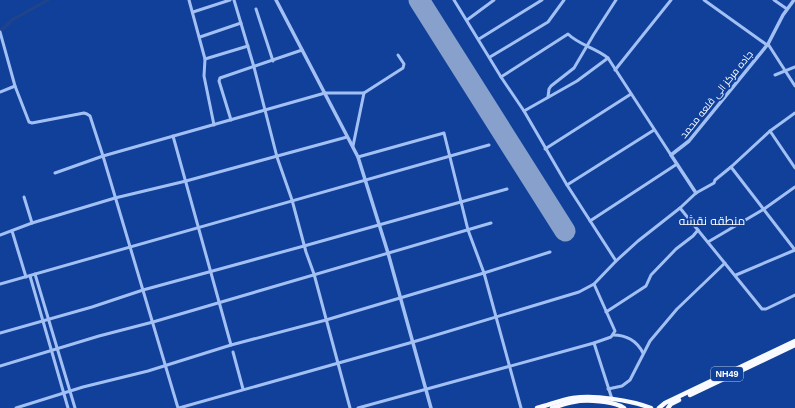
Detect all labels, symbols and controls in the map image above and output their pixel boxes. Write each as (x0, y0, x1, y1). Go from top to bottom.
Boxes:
street label: جاده مرکز الی قلعه محمد (678, 48, 756, 141)
district label: منطقه نقشه (679, 214, 745, 228)
road number: NH49 (711, 367, 743, 381)

